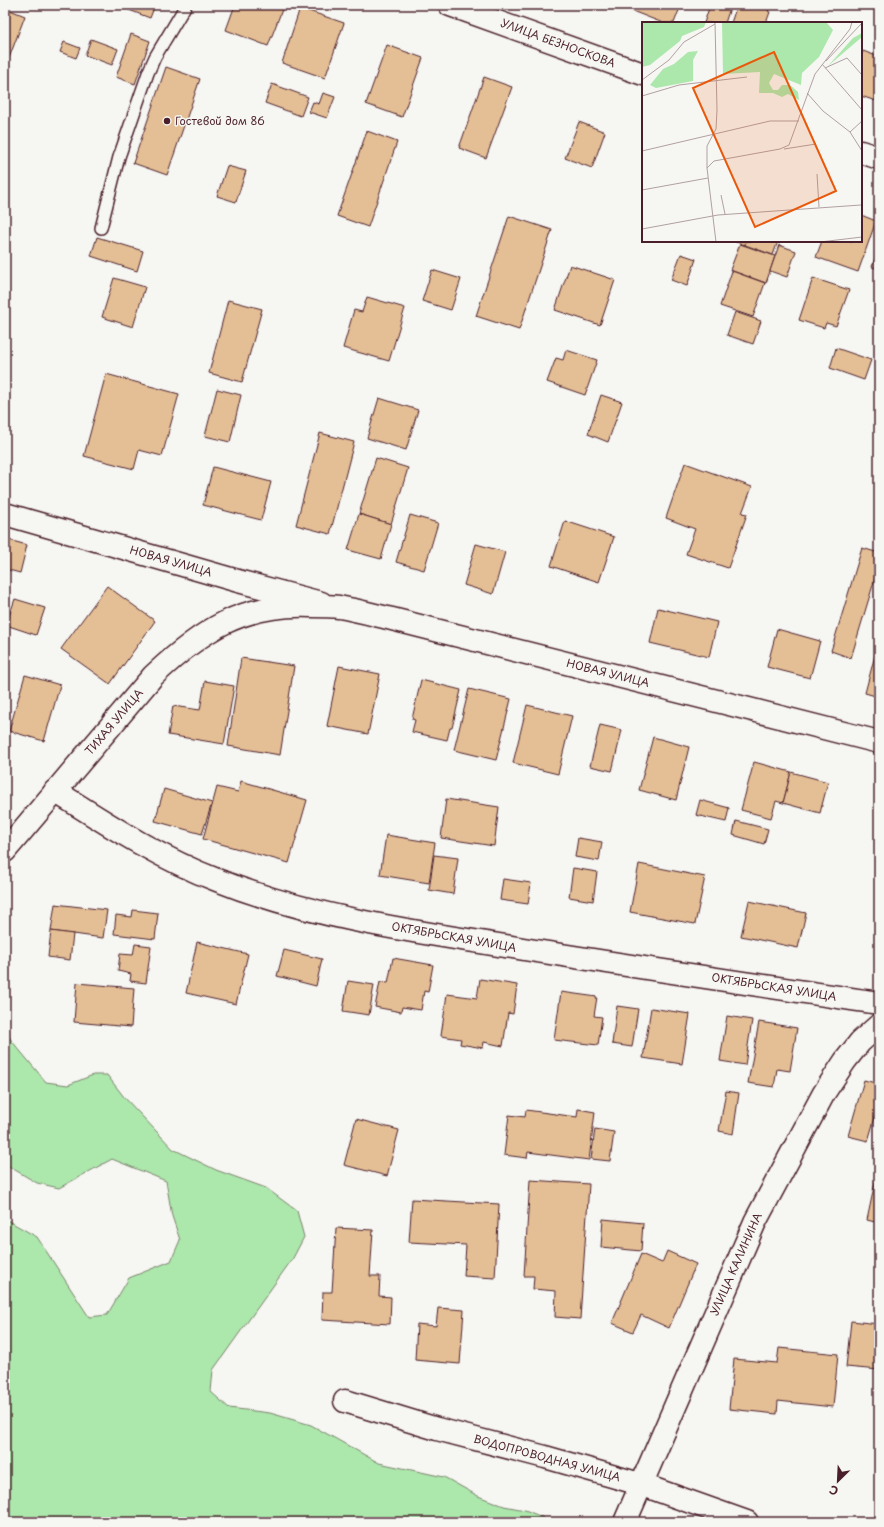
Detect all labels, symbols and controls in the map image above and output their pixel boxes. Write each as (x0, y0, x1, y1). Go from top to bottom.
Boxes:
street label: УЛИЦА БЕЗНОСКОВА (499, 14, 618, 71)
inset map (642, 22, 862, 242)
place label: Гостевой дом 86 (175, 112, 265, 129)
marker: Гостевой дом 86 (162, 116, 172, 126)
street label: НОВАЯ УЛИЦА (128, 541, 215, 581)
street label: НОВАЯ УЛИЦА (565, 654, 652, 691)
street label: ТИХАЯ УЛИЦА (81, 684, 147, 759)
street label: ОКТЯБРЬСКАЯ УЛИЦА (390, 917, 518, 956)
street label: ОКТЯБРЬСКАЯ УЛИЦА (710, 968, 838, 1005)
street label: УЛИЦА КАЛИНИНА (705, 1209, 766, 1318)
street label: ВОДОПРОВОДНАЯ УЛИЦА (472, 1430, 623, 1485)
north arrow (818, 1461, 858, 1501)
text: С (826, 1481, 841, 1500)

